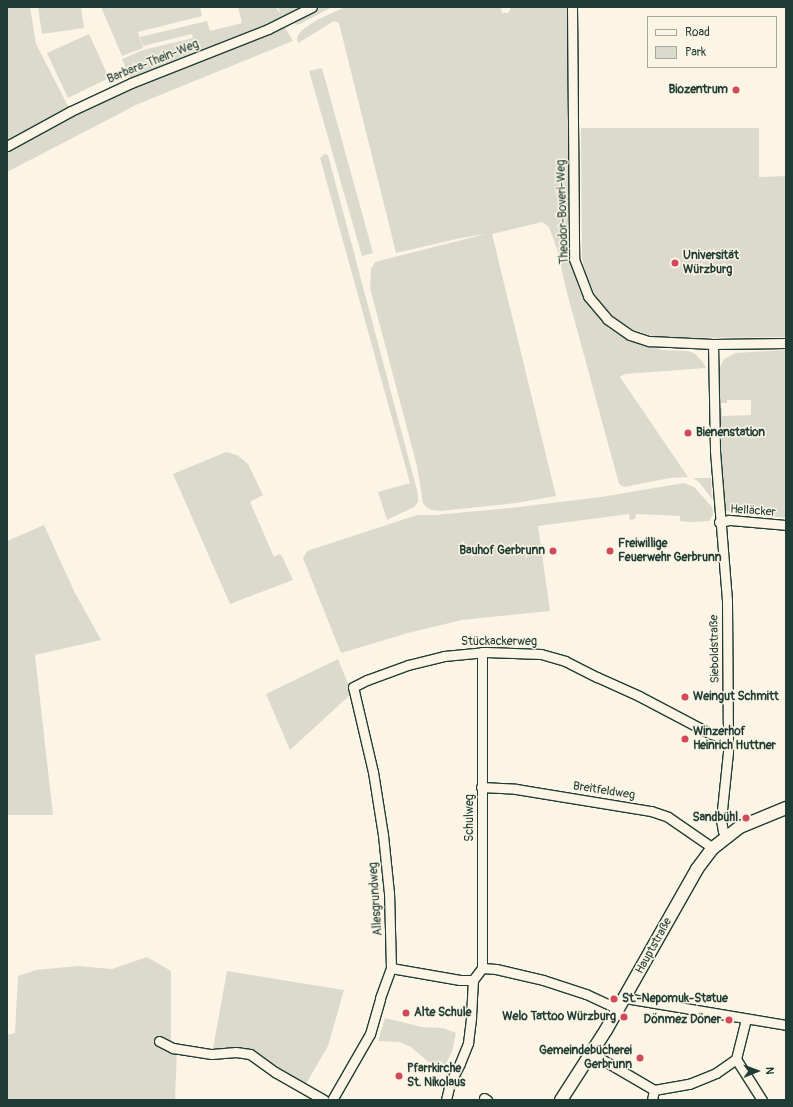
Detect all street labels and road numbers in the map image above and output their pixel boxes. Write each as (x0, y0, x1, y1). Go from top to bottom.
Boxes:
street label: Barbara-Thein-Weg (105, 37, 201, 87)
street label: Theodor-Boveri-Weg (554, 160, 572, 264)
street label: Helläcker (730, 502, 776, 520)
street label: Sieboldstraße (707, 615, 723, 683)
street label: Stückackerweg (461, 635, 537, 649)
street label: Breitfeldweg (572, 779, 636, 803)
street label: Schulweg (463, 794, 477, 842)
street label: Allesgrundweg (366, 862, 386, 936)
street label: Hauptstraße (633, 915, 675, 977)

